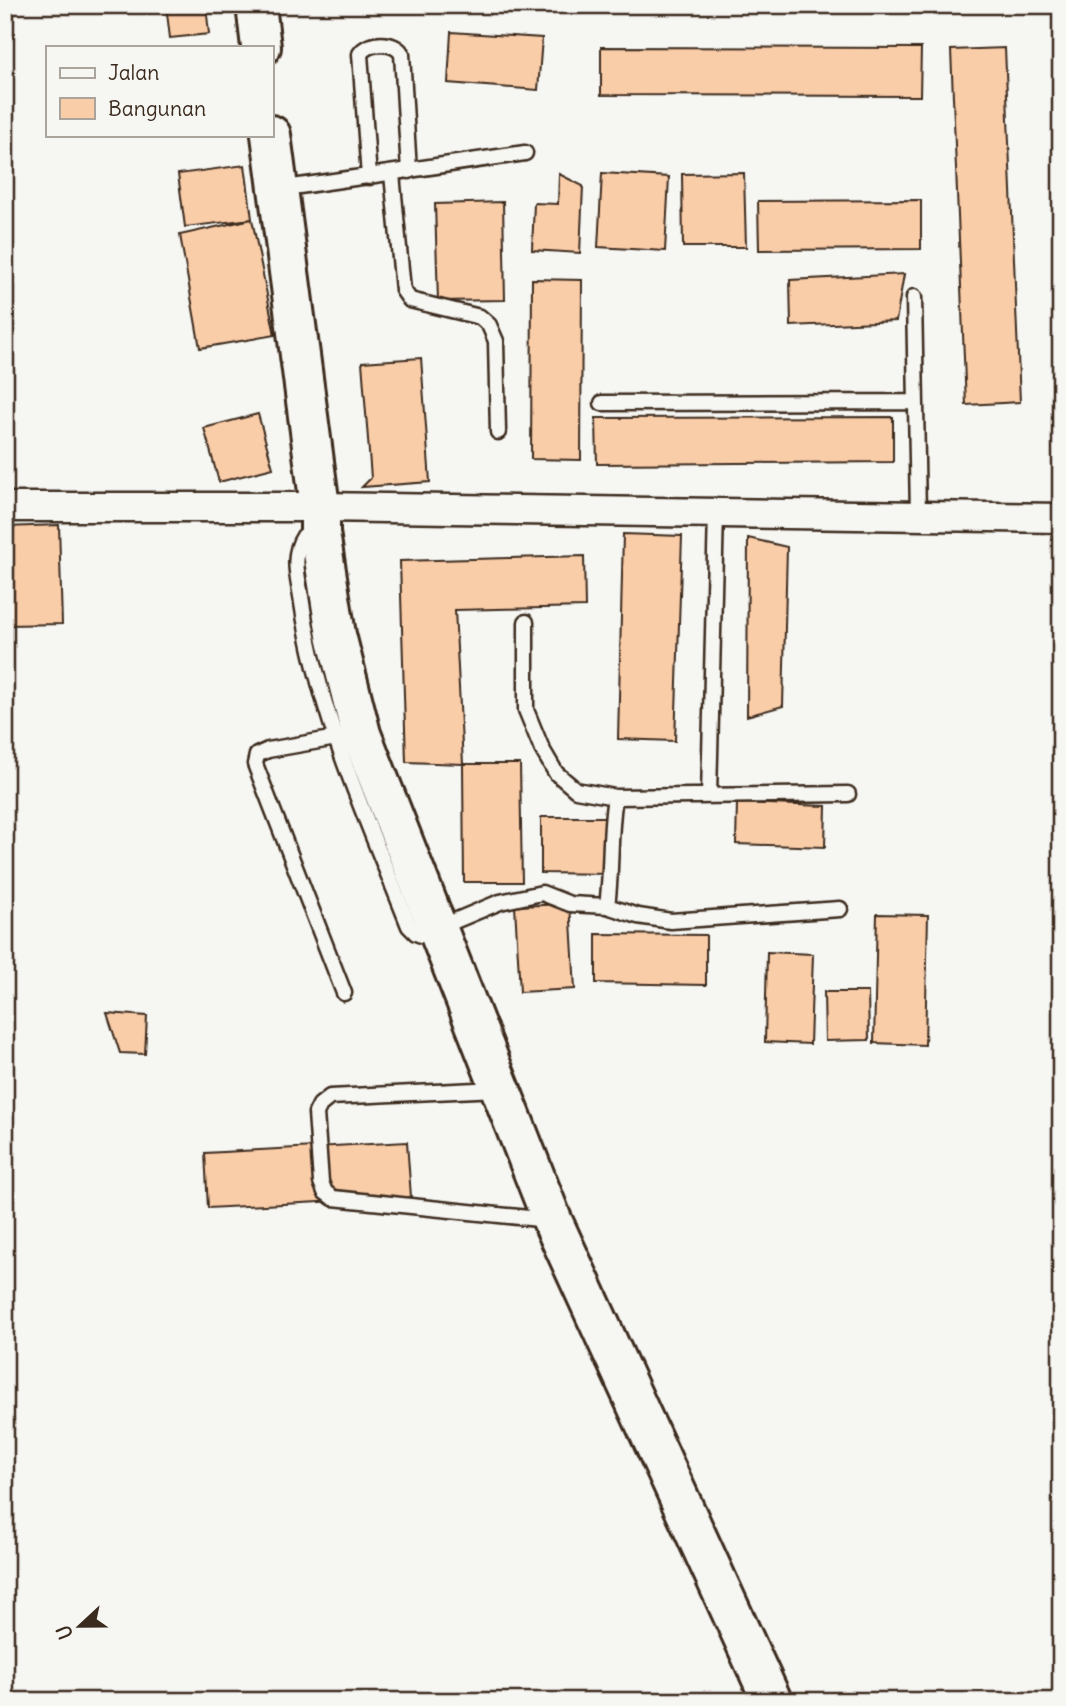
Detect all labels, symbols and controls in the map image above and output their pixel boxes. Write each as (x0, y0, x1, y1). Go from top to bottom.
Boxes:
legend (46, 46, 273, 136)
text: Jalan (108, 59, 159, 86)
text: Bangunan (108, 95, 206, 122)
north arrow (46, 1590, 116, 1660)
text: U (51, 1622, 78, 1643)

